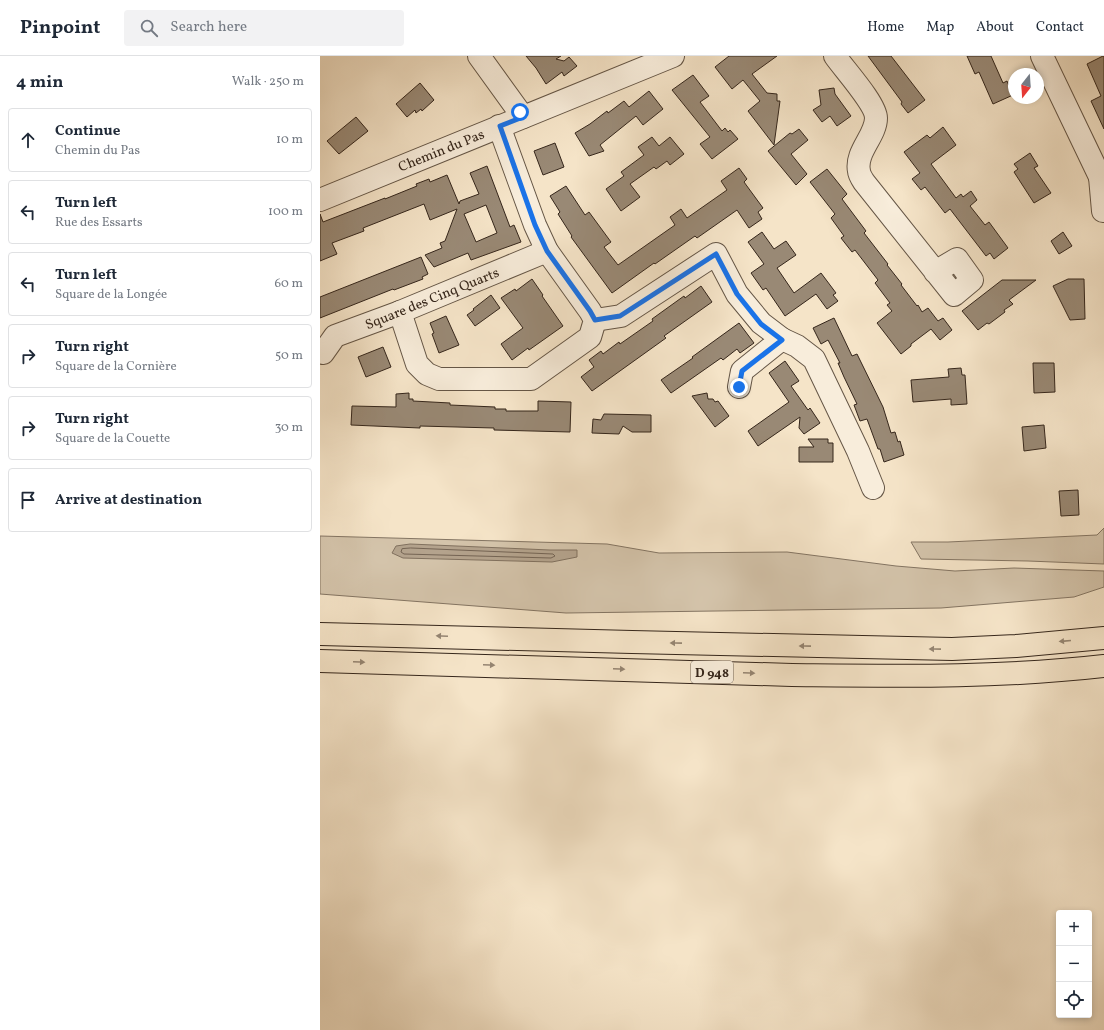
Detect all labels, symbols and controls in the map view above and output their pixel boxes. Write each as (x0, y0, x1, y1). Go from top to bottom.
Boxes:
search box (124, 10, 404, 46)
text: Pinpoint (20, 15, 100, 41)
icon: search (138, 17, 160, 39)
text: Search here (170, 17, 247, 38)
text: Home (867, 18, 904, 37)
text: Map (926, 18, 954, 37)
text: About (976, 18, 1014, 37)
text: Contact (1036, 18, 1084, 37)
north arrow (1008, 68, 1044, 104)
text: 4 min (16, 71, 63, 94)
text: Walk · 250 m (232, 73, 304, 91)
route start (511, 103, 529, 121)
text: Continue (55, 121, 120, 142)
street label: Chemin du Pas (396, 125, 488, 177)
icon: ahead (17, 129, 39, 151)
text: 10 m (276, 131, 303, 149)
text: Chemin du Pas (55, 142, 140, 160)
text: Turn left (55, 193, 117, 214)
icon: left (17, 201, 39, 223)
text: 100 m (268, 203, 303, 221)
text: Rue des Essarts (55, 214, 143, 232)
street label: Square des Cinq Quarts (363, 264, 502, 335)
text: Turn left (55, 265, 117, 286)
icon: left (17, 273, 39, 295)
text: 60 m (275, 275, 303, 293)
text: Square de la Longée (55, 286, 167, 304)
text: Turn right (55, 337, 129, 358)
icon: right (17, 345, 39, 367)
text: 50 m (275, 347, 303, 365)
text: Square de la Cornière (55, 358, 177, 376)
route end (730, 378, 748, 396)
text: Turn right (55, 409, 129, 430)
icon: right (17, 417, 39, 439)
text: 30 m (275, 419, 303, 437)
text: Square de la Couette (55, 430, 170, 448)
icon: arrive (17, 489, 39, 511)
text: Arrive at destination (55, 490, 202, 511)
one-way arrow (436, 633, 448, 640)
one-way arrow (1059, 638, 1071, 645)
one-way arrow (670, 640, 682, 647)
one-way arrow (798, 643, 811, 649)
one-way arrow (928, 646, 941, 652)
one-way arrow (353, 659, 366, 665)
road number: D 948 (691, 661, 733, 683)
one-way arrow (483, 662, 495, 669)
one-way arrow (613, 666, 626, 672)
one-way arrow (743, 670, 756, 676)
map controls (1056, 910, 1092, 1018)
button: + (1056, 910, 1092, 946)
button: − (1056, 946, 1092, 982)
button: locate (1056, 982, 1092, 1018)

